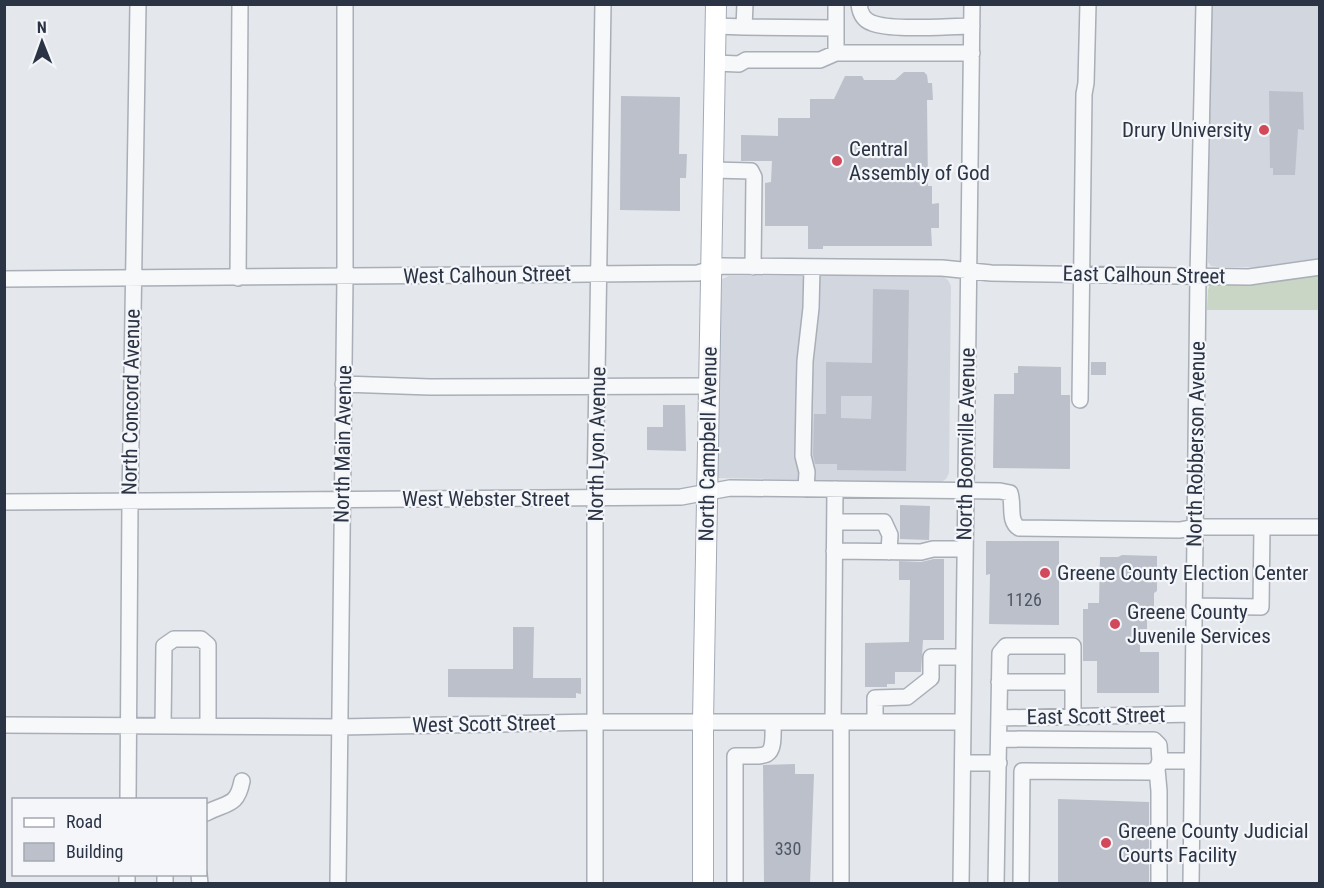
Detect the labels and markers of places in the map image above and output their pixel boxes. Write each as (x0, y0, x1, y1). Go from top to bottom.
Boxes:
place label: Drury University (1122, 118, 1252, 142)
marker: Drury University (1257, 123, 1271, 137)
place label: Central Assembly of God (849, 137, 990, 185)
marker: Central Assembly of God (830, 154, 844, 168)
place label: Greene County Election Center (1057, 561, 1308, 585)
marker: Greene County Election Center (1038, 566, 1052, 580)
place label: Greene County Juvenile Services (1127, 600, 1271, 648)
marker: Greene County Juvenile Services (1108, 617, 1122, 631)
place label: Greene County Judicial Courts Facility (1118, 819, 1309, 867)
marker: Greene County Judicial Courts Facility (1099, 836, 1113, 850)

